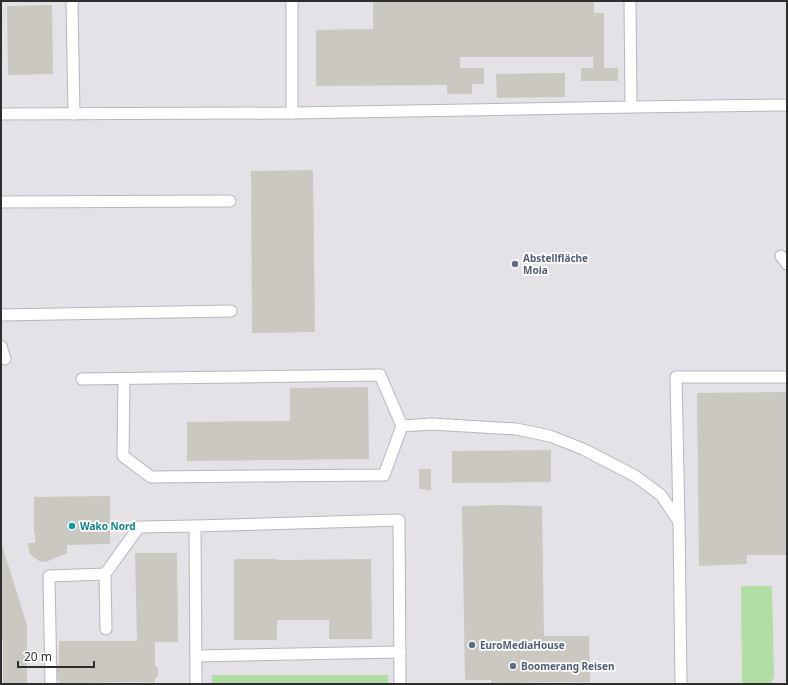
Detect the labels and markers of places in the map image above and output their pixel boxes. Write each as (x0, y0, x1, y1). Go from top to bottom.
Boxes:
place label: Abstellfläche Moia (523, 251, 588, 277)
marker: Abstellfläche Moia (510, 259, 520, 269)
place label: Wako Nord (80, 519, 135, 533)
marker: Wako Nord (67, 521, 77, 531)
place label: EuroMediaHouse (480, 638, 565, 652)
marker: EuroMediaHouse (467, 640, 477, 650)
place label: Boomerang Reisen (521, 659, 615, 673)
marker: Boomerang Reisen (508, 661, 518, 671)

